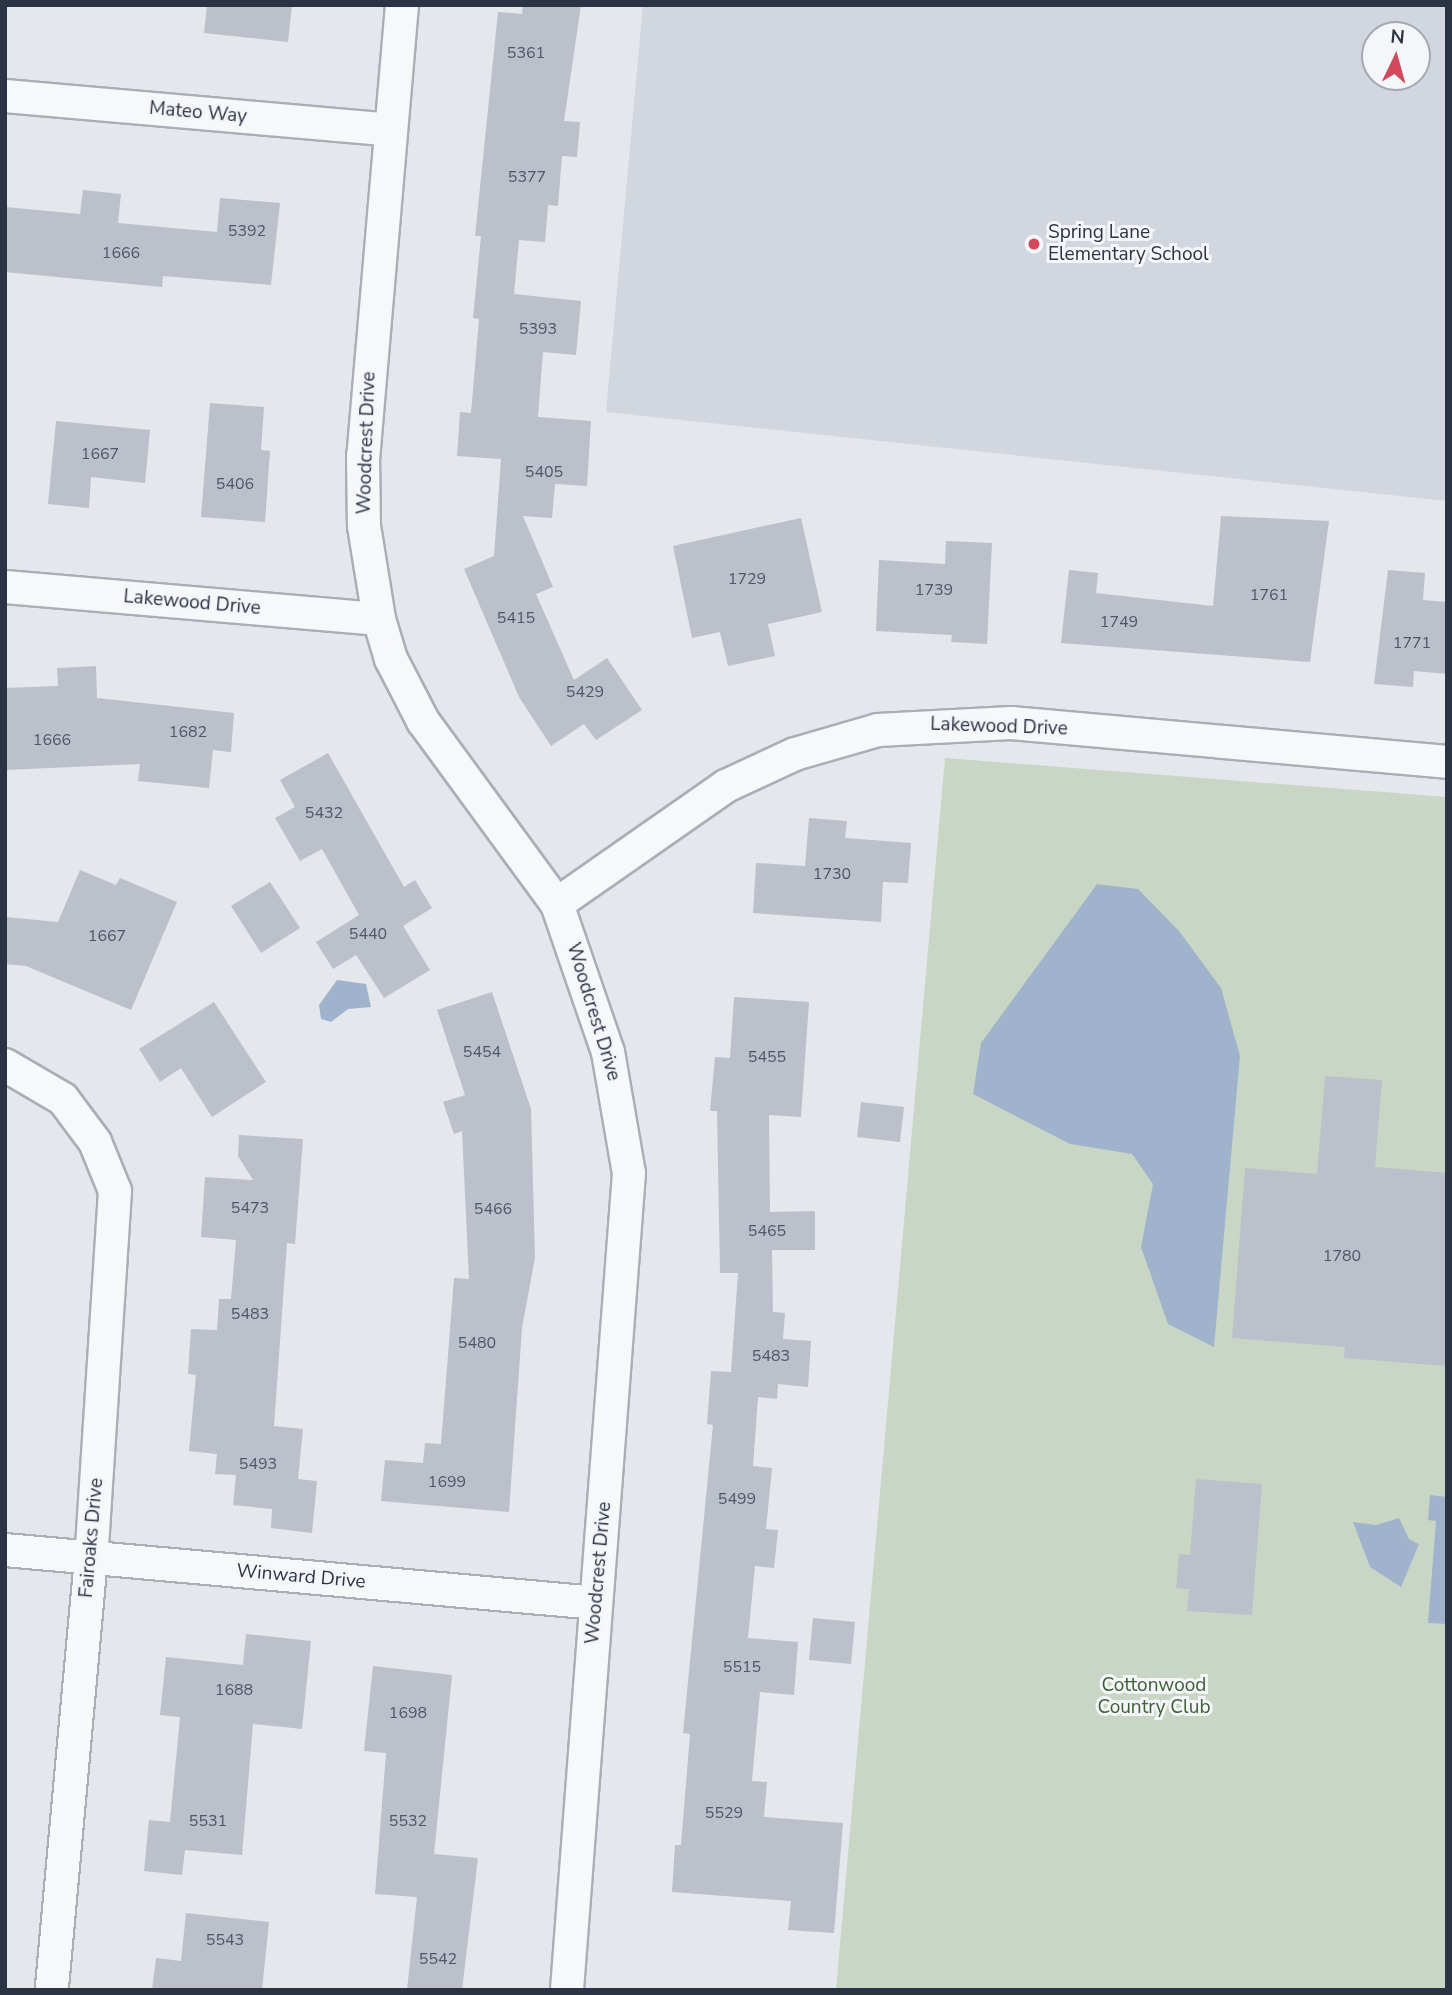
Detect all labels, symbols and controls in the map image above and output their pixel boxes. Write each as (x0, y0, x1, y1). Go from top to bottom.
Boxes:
north arrow (1361, 21, 1431, 91)
text: N (1389, 24, 1406, 51)
house number: 5361 (507, 43, 545, 63)
street label: Mateo Way (148, 97, 248, 129)
house number: 5377 (508, 167, 546, 187)
house number: 5392 (228, 221, 266, 241)
place label: Spring Lane Elementary School (1048, 222, 1209, 266)
marker: Spring Lane Elementary School (1026, 236, 1042, 252)
house number: 1666 (102, 243, 140, 263)
house number: 5393 (519, 319, 557, 339)
street label: Woodcrest Drive (353, 371, 381, 515)
house number: 1667 (81, 444, 119, 464)
house number: 5405 (525, 462, 563, 482)
house number: 5406 (216, 474, 254, 494)
house number: 1729 (728, 569, 766, 589)
house number: 1739 (915, 580, 953, 600)
house number: 1761 (1250, 585, 1288, 605)
street label: Lakewood Drive (122, 586, 262, 620)
house number: 5415 (497, 608, 535, 628)
house number: 1749 (1100, 612, 1138, 632)
house number: 1771 (1393, 633, 1431, 653)
house number: 5429 (566, 682, 604, 702)
street label: Lakewood Drive (930, 713, 1068, 741)
house number: 1682 (169, 722, 207, 742)
house number: 1666 (33, 730, 71, 750)
house number: 5432 (305, 803, 343, 823)
house number: 1730 (813, 864, 851, 884)
house number: 5440 (349, 924, 387, 944)
house number: 1667 (88, 926, 126, 946)
street label: Woodcrest Drive (561, 940, 625, 1084)
house number: 5454 (463, 1042, 501, 1062)
house number: 5455 (748, 1047, 786, 1067)
house number: 5473 (231, 1198, 269, 1218)
house number: 5466 (474, 1199, 512, 1219)
house number: 5465 (748, 1221, 786, 1241)
house number: 1780 (1323, 1246, 1361, 1266)
house number: 5483 (231, 1304, 269, 1324)
house number: 5480 (458, 1333, 496, 1353)
house number: 5483 (752, 1346, 790, 1366)
house number: 5493 (239, 1454, 277, 1474)
house number: 1699 (428, 1472, 466, 1492)
street label: Fairoaks Drive (75, 1477, 109, 1599)
house number: 5499 (718, 1489, 756, 1509)
street label: Woodcrest Drive (581, 1501, 617, 1645)
street label: Winward Drive (235, 1560, 367, 1594)
house number: 5515 (723, 1657, 761, 1677)
park label: Cottonwood Country Club (1098, 1675, 1210, 1719)
house number: 1688 (215, 1680, 253, 1700)
house number: 1698 (389, 1703, 427, 1723)
house number: 5529 (705, 1803, 743, 1823)
house number: 5531 (189, 1811, 227, 1831)
house number: 5532 (389, 1811, 427, 1831)
house number: 5543 (206, 1930, 244, 1950)
house number: 5542 (419, 1949, 457, 1969)

